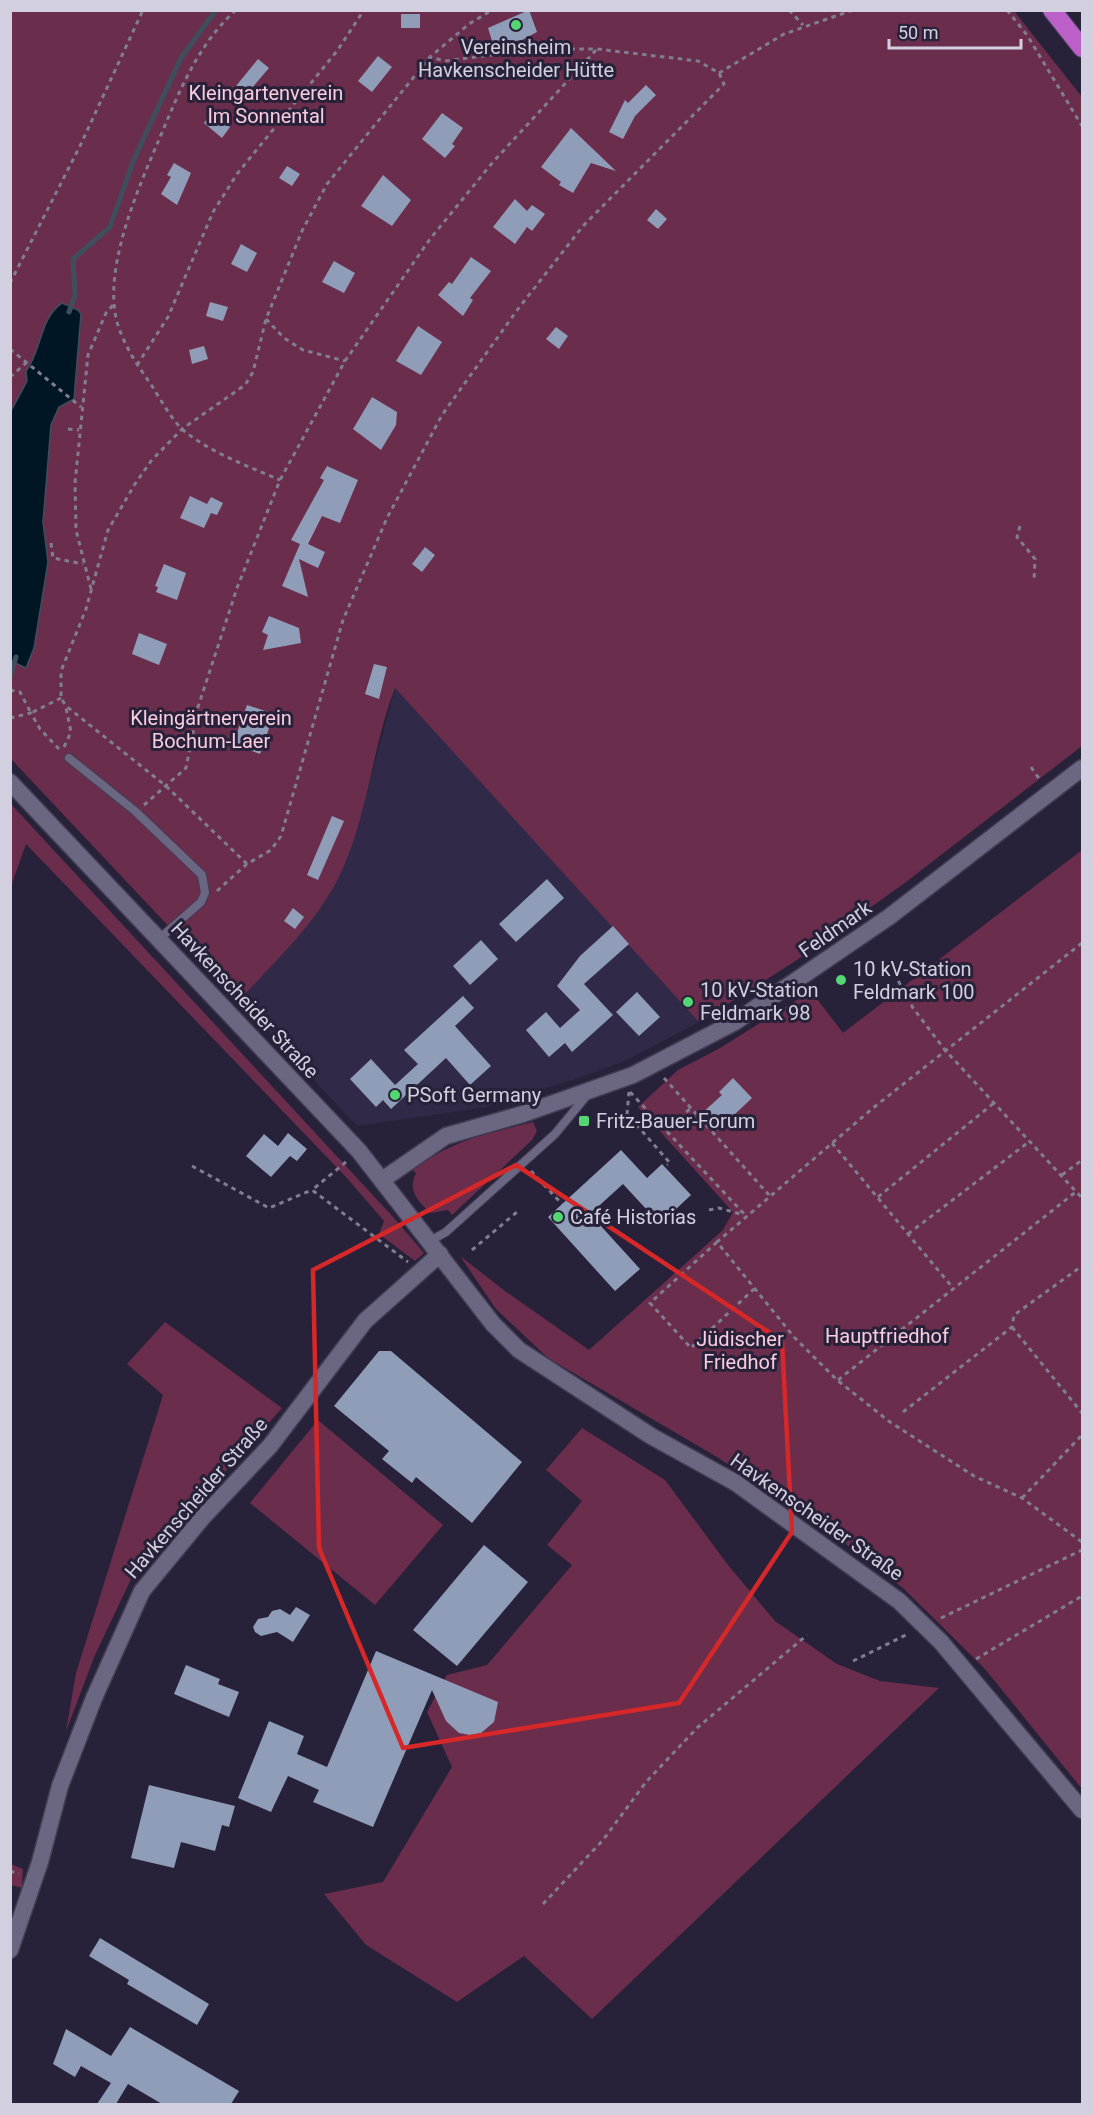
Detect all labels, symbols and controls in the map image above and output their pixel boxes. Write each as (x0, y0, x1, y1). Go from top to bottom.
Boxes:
scale bar (889, 12, 1021, 50)
marker: Vereinsheim Havkenscheider Hütte (509, 18, 523, 32)
text: 50 m (898, 22, 938, 43)
place label: Vereinsheim Havkenscheider Hütte (418, 35, 614, 82)
park label: Kleingartenverein Im Sonnental (189, 81, 343, 128)
park label: Kleingärtnerverein Bochum-Laer (130, 706, 292, 753)
street label: Feldmark (794, 895, 877, 963)
street label: Havkenscheider Straße (166, 917, 324, 1083)
place label: 10 kV-Station Feldmark 100 (853, 957, 975, 1004)
marker: 10 kV-Station Feldmark 100 (834, 973, 848, 987)
place label: 10 kV-Station Feldmark 98 (700, 978, 819, 1025)
marker: 10 kV-Station Feldmark 98 (681, 995, 695, 1009)
place label: PSoft Germany (407, 1083, 542, 1107)
marker: PSoft Germany (388, 1088, 402, 1102)
place label: Fritz-Bauer-Forum (596, 1109, 755, 1133)
marker: Fritz-Bauer-Forum (577, 1114, 591, 1128)
place label: Café Historias (570, 1205, 696, 1229)
marker: Café Historias (551, 1210, 565, 1224)
park label: Hauptfriedhof (825, 1324, 949, 1348)
park label: Jüdischer Friedhof (696, 1327, 784, 1374)
street label: Havkenscheider Straße (120, 1413, 272, 1583)
street label: Havkenscheider Straße (726, 1448, 908, 1586)

